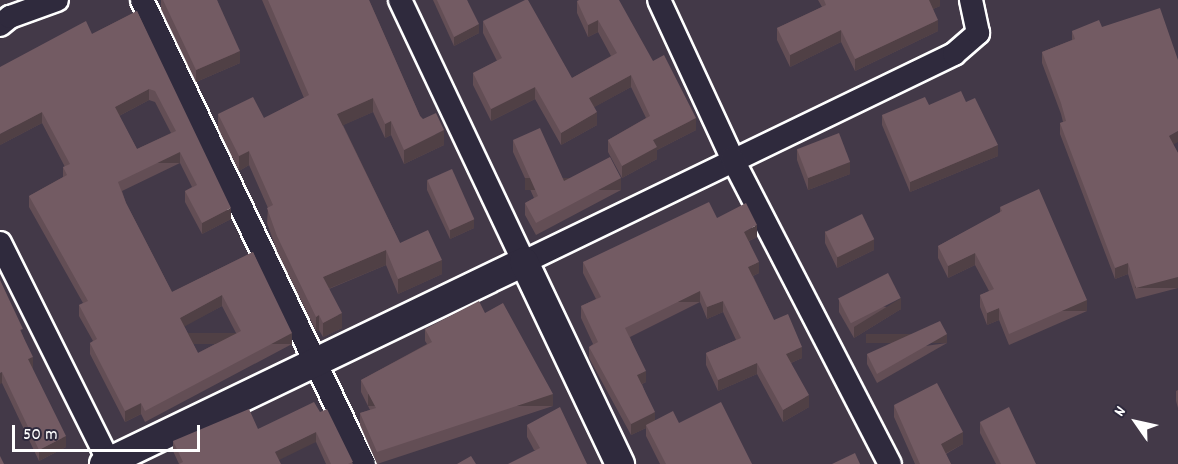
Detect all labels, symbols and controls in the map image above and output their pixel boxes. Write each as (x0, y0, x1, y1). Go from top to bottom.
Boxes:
north arrow (1106, 392, 1166, 452)
text: N (1109, 402, 1132, 421)
scale bar (15, 413, 202, 451)
text: 50 m (23, 423, 58, 448)

